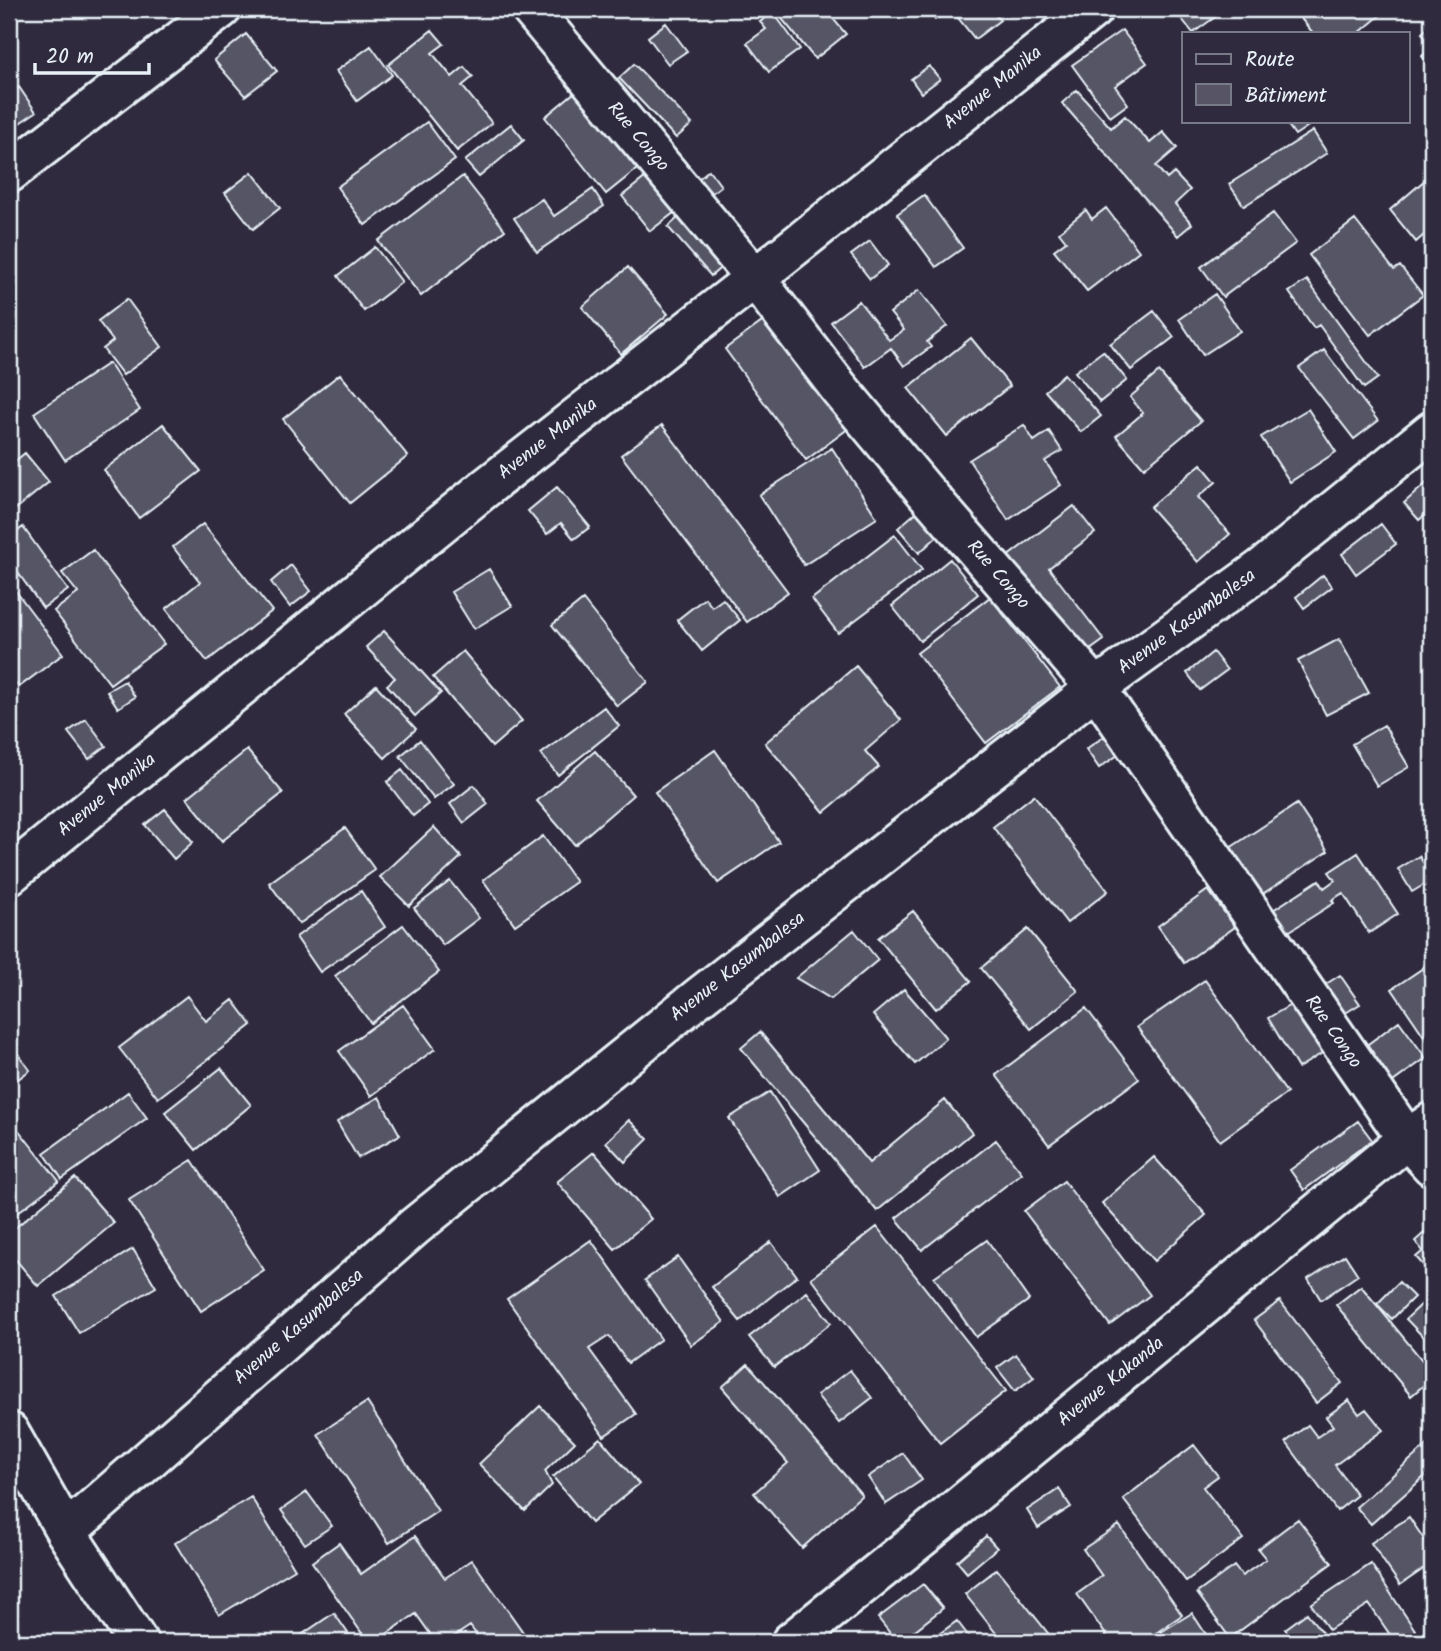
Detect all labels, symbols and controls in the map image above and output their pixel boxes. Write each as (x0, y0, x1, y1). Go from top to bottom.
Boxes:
scale bar (35, 32, 149, 76)
legend (1182, 32, 1410, 122)
street label: Avenue Manika (937, 39, 1049, 137)
text: 20 m (46, 41, 94, 74)
text: Route (1245, 44, 1295, 77)
text: Bâtiment (1245, 80, 1328, 113)
street label: Rue Congo (599, 95, 677, 179)
street label: Avenue Manika (492, 390, 604, 488)
street label: Rue Congo (959, 533, 1037, 617)
street label: Avenue Kasumbalesa (1111, 561, 1263, 683)
street label: Avenue Manika (51, 746, 163, 844)
street label: Avenue Kasumbalesa (664, 904, 812, 1030)
street label: Rue Congo (1297, 989, 1369, 1075)
street label: Avenue Kasumbalesa (227, 1262, 371, 1392)
street label: Avenue Kakanda (1051, 1329, 1171, 1435)

